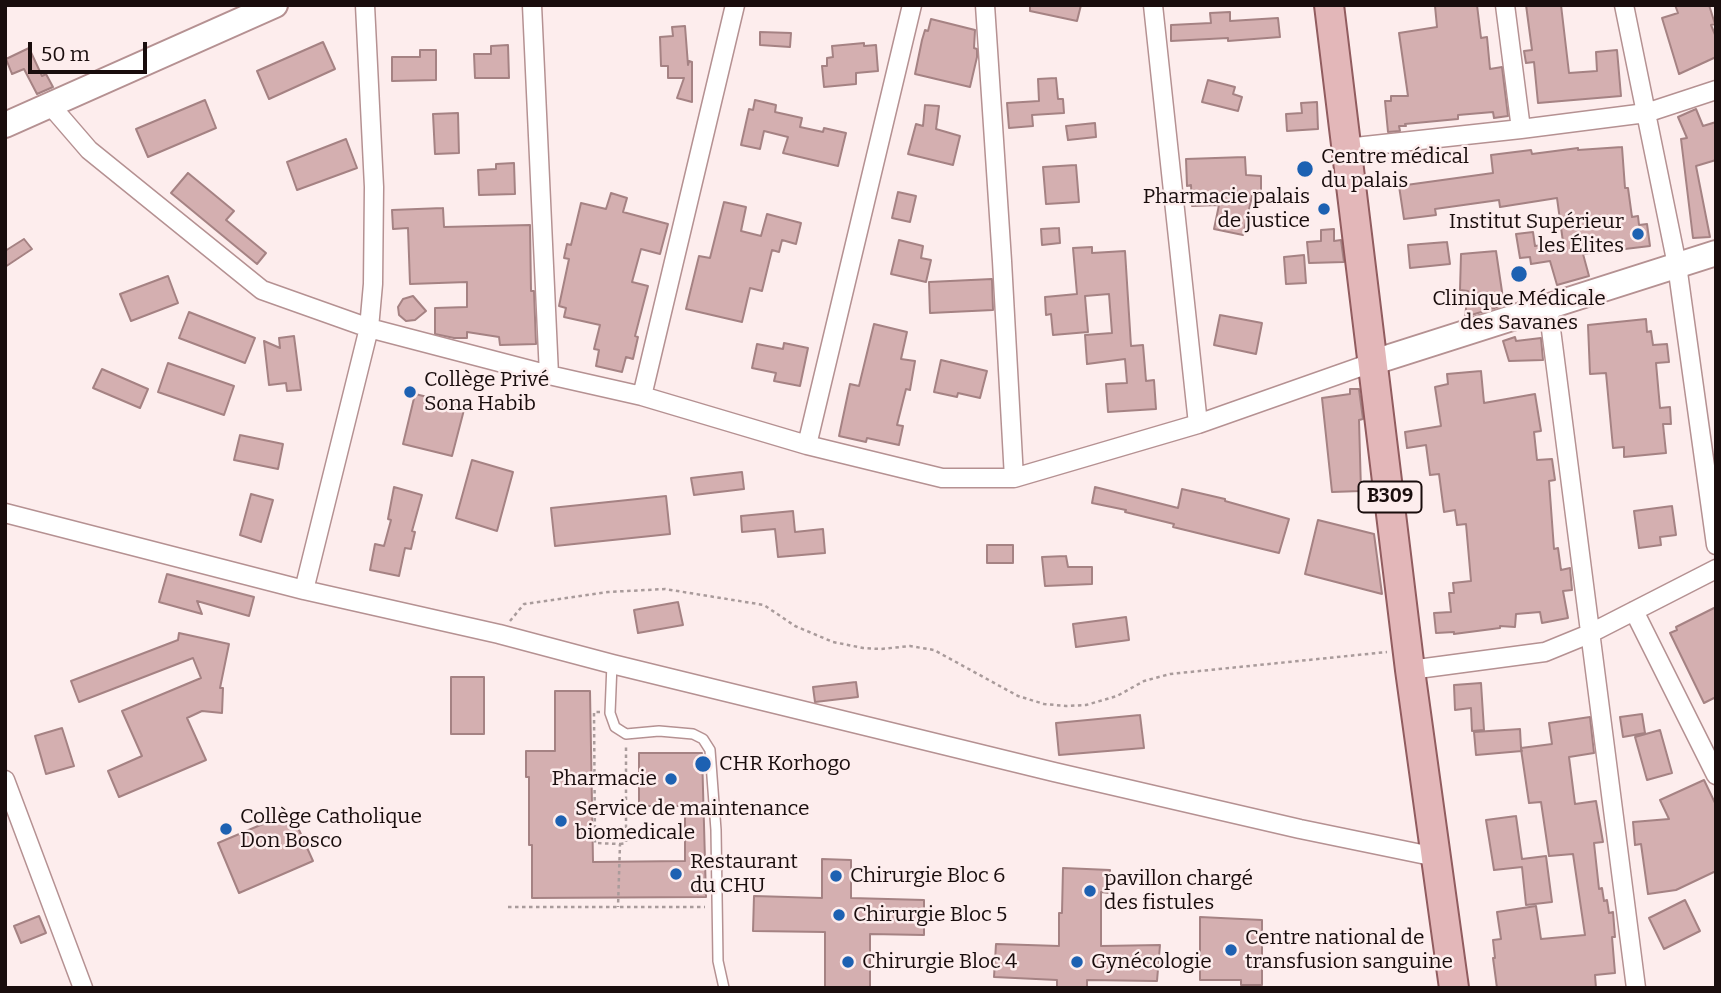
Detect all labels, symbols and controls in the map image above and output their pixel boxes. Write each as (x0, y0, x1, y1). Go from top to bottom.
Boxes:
scale bar (32, 28, 150, 72)
text: 50 m (41, 41, 90, 67)
place label: Centre médical du palais (1321, 144, 1469, 194)
marker: Centre médical du palais (1295, 159, 1315, 179)
place label: Pharmacie palais de justice (1143, 184, 1310, 234)
marker: Pharmacie palais de justice (1316, 201, 1332, 217)
place label: Institut Supérieur les Élites (1449, 209, 1624, 259)
marker: Institut Supérieur les Élites (1630, 226, 1646, 242)
marker: Clinique Médicale des Savanes (1509, 264, 1529, 284)
place label: Clinique Médicale des Savanes (1432, 286, 1606, 336)
place label: Collège Privé Sona Habib (424, 367, 549, 417)
marker: Collège Privé Sona Habib (402, 384, 418, 400)
road number: B309 (1358, 482, 1422, 512)
place label: CHR Korhogo (719, 751, 851, 777)
marker: CHR Korhogo (693, 754, 713, 774)
place label: Pharmacie (551, 766, 657, 792)
marker: Pharmacie (663, 771, 679, 787)
place label: Service de maintenance biomedicale (575, 796, 809, 846)
place label: Collège Catholique Don Bosco (240, 804, 422, 854)
marker: Service de maintenance biomedicale (553, 813, 569, 829)
marker: Collège Catholique Don Bosco (218, 821, 234, 837)
place label: Restaurant du CHU (690, 849, 798, 899)
place label: Chirurgie Bloc 6 (850, 863, 1005, 889)
marker: Restaurant du CHU (668, 866, 684, 882)
place label: pavillon chargé des fistules (1104, 866, 1253, 916)
marker: Chirurgie Bloc 6 (828, 868, 844, 884)
marker: pavillon chargé des fistules (1082, 883, 1098, 899)
place label: Chirurgie Bloc 5 (853, 902, 1007, 928)
marker: Chirurgie Bloc 5 (831, 907, 847, 923)
place label: Centre national de transfusion sanguine (1245, 925, 1453, 975)
marker: Centre national de transfusion sanguine (1223, 942, 1239, 958)
place label: Chirurgie Bloc 4 (862, 949, 1017, 975)
place label: Gynécologie (1091, 949, 1212, 975)
marker: Chirurgie Bloc 4 (840, 954, 856, 970)
marker: Gynécologie (1069, 954, 1085, 970)

